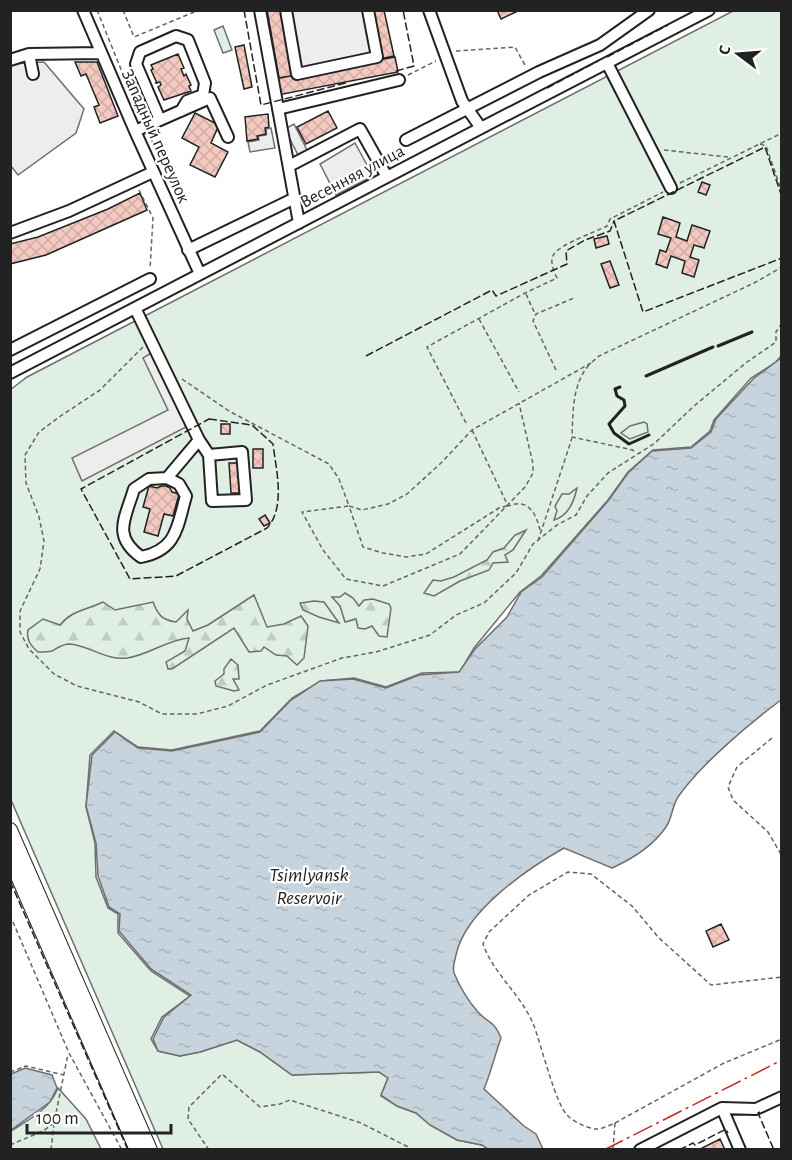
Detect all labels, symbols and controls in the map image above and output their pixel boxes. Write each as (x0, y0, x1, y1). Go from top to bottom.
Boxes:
north arrow (708, 24, 768, 84)
text: С (716, 44, 733, 57)
street label: Западный переулок (118, 67, 193, 207)
street label: Весенняя улица (297, 142, 408, 212)
water label: Tsimlyansk Reservoir (269, 865, 349, 908)
scale bar (27, 1097, 171, 1135)
text: 100 m (36, 1110, 79, 1128)

